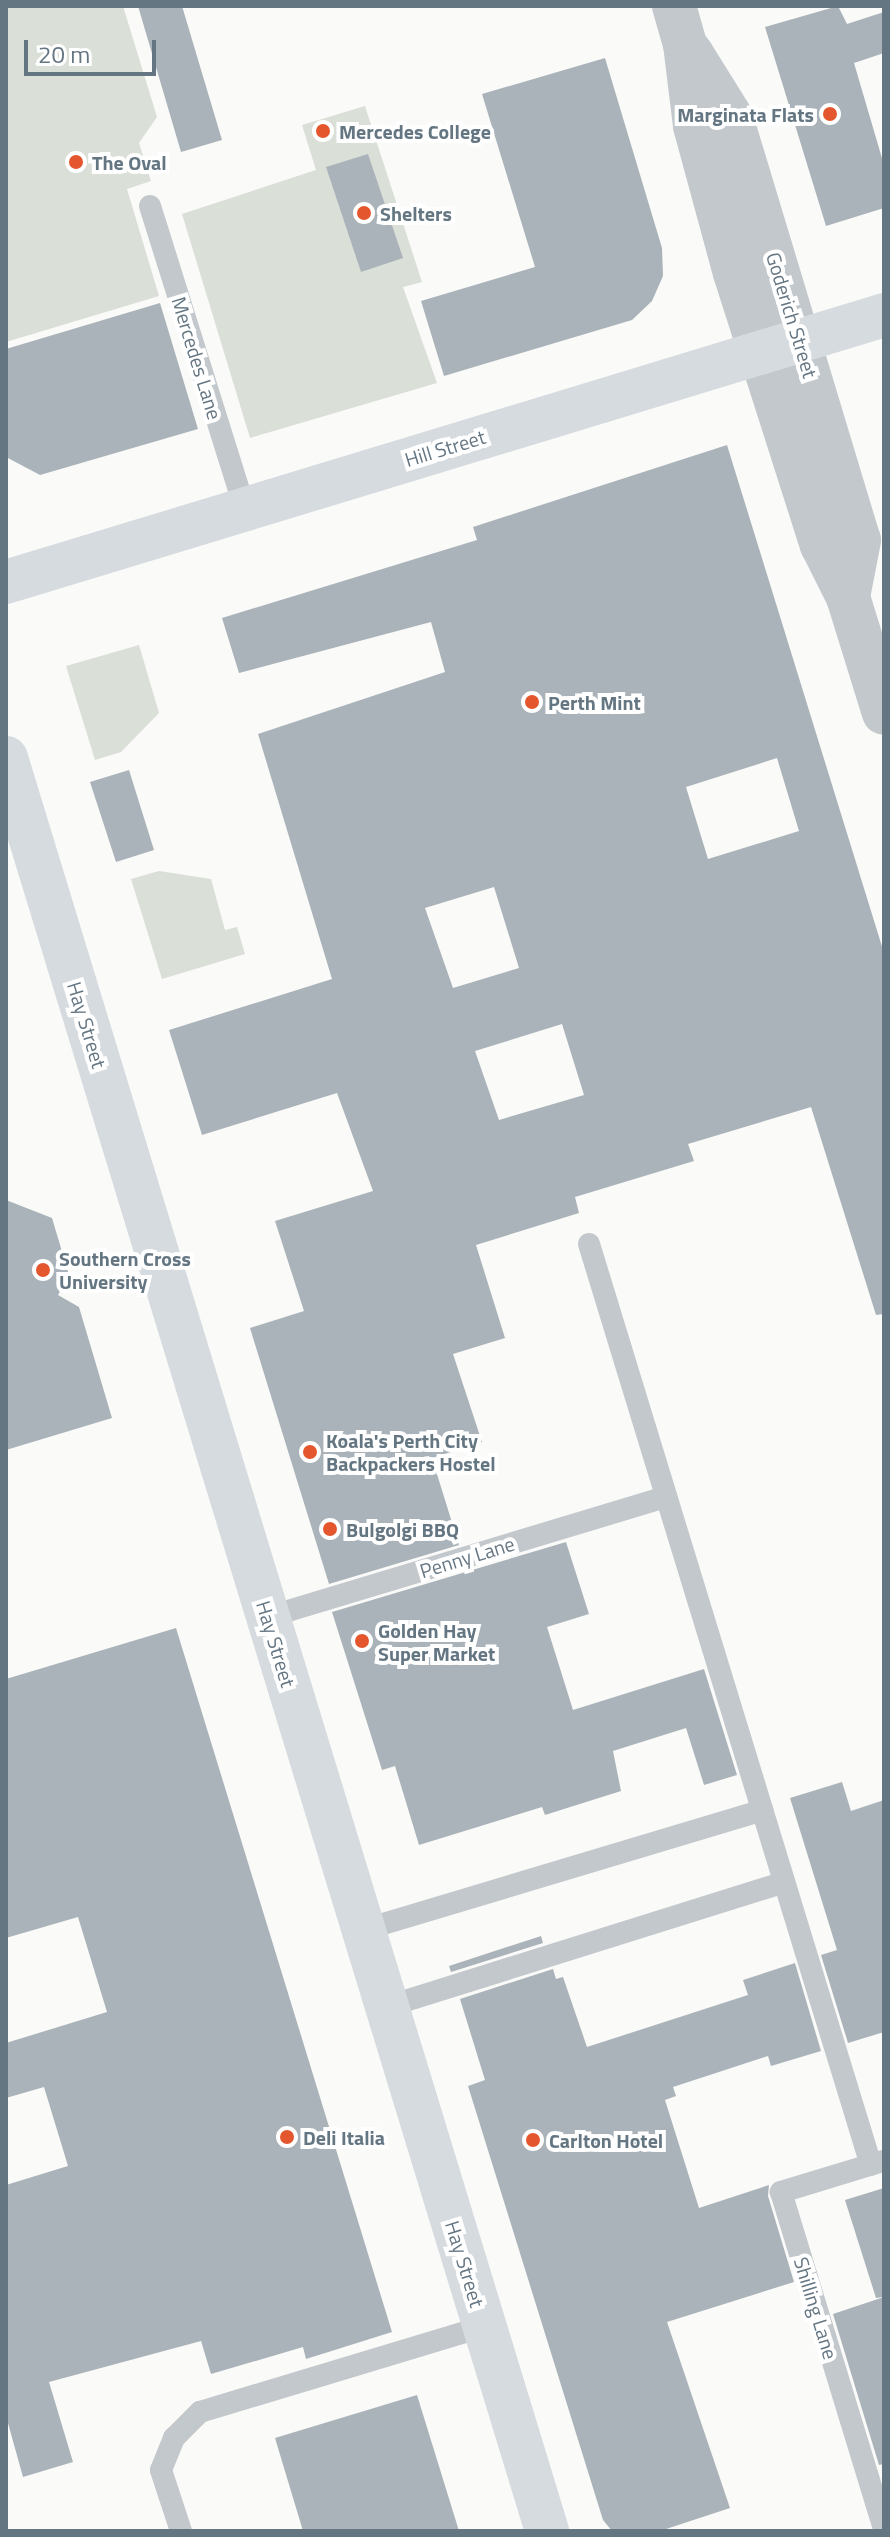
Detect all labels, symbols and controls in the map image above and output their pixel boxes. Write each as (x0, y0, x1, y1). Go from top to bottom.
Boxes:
scale bar (28, 24, 160, 74)
text: 20 m (38, 36, 90, 72)
place label: Marginata Flats (677, 102, 814, 126)
marker: Marginata Flats (821, 105, 839, 123)
place label: Mercedes College (339, 119, 491, 143)
marker: Mercedes College (314, 122, 332, 140)
place label: The Oval (92, 150, 167, 174)
marker: The Oval (67, 153, 85, 171)
place label: Shelters (380, 201, 452, 225)
marker: Shelters (355, 204, 373, 222)
street label: Goderich Street (761, 249, 823, 381)
street label: Mercedes Lane (167, 294, 227, 422)
street label: Hill Street (402, 424, 488, 472)
place label: Perth Mint (548, 690, 641, 714)
marker: Perth Mint (523, 693, 541, 711)
street label: Hay Street (63, 979, 111, 1071)
place label: Southern Cross University (59, 1246, 191, 1293)
marker: Southern Cross University (34, 1261, 52, 1279)
place label: Koala's Perth City Backpackers Hostel (326, 1428, 496, 1475)
marker: Koala's Perth City Backpackers Hostel (301, 1443, 319, 1461)
place label: Bulgolgi BBQ (346, 1517, 459, 1541)
marker: Bulgolgi BBQ (321, 1520, 339, 1538)
street label: Penny Lane (417, 1531, 517, 1583)
street label: Hay Street (252, 1598, 300, 1690)
place label: Golden Hay Super Market (378, 1618, 495, 1665)
marker: Golden Hay Super Market (353, 1632, 371, 1650)
place label: Deli Italia (303, 2125, 385, 2149)
marker: Deli Italia (278, 2128, 296, 2146)
place label: Carlton Hotel (549, 2128, 663, 2152)
marker: Carlton Hotel (524, 2131, 542, 2149)
street label: Hay Street (441, 2218, 489, 2310)
street label: Shilling Lane (789, 2254, 843, 2362)

